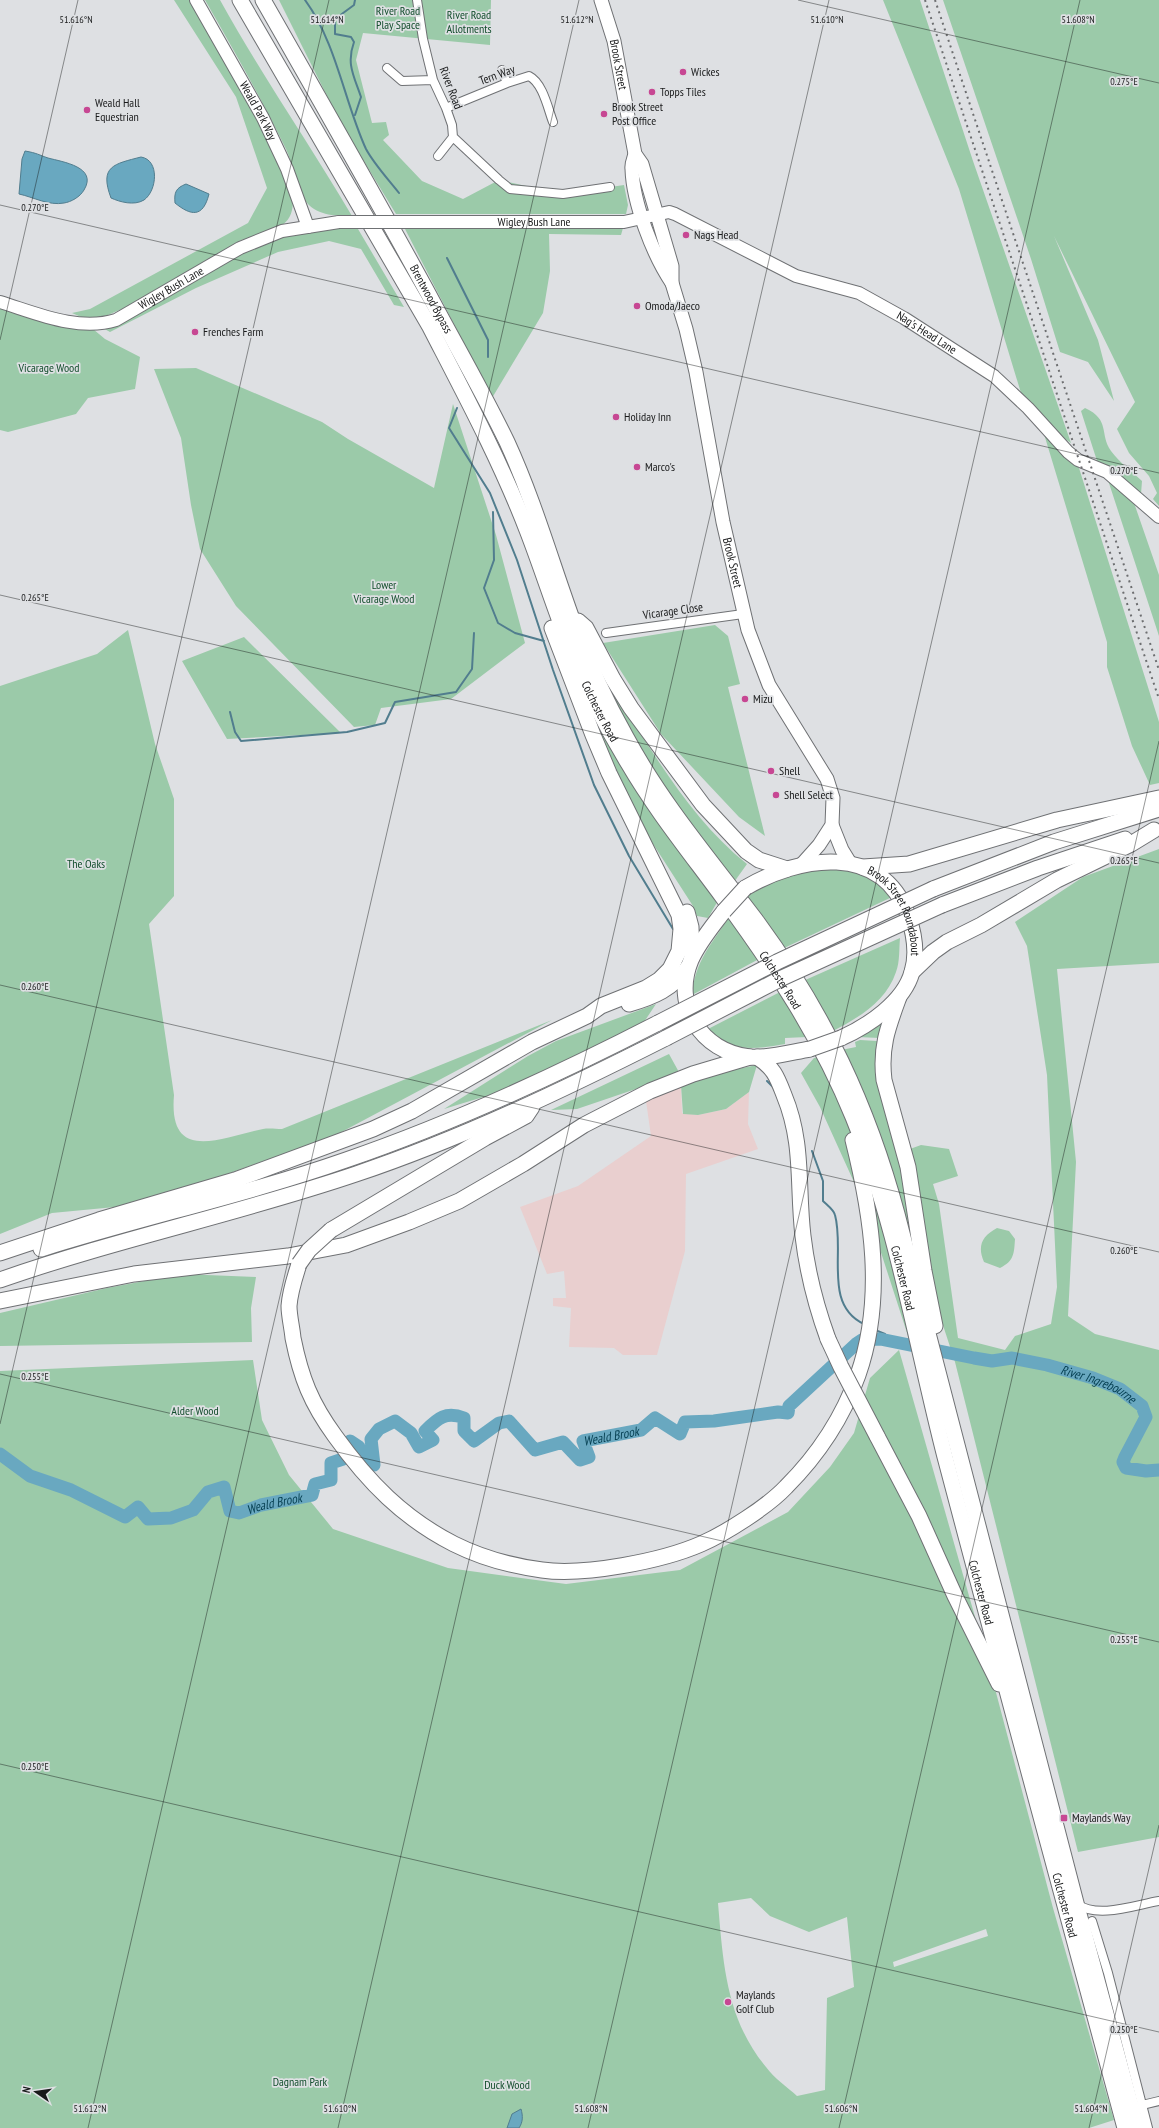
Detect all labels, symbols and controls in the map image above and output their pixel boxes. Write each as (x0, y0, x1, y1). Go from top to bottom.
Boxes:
park label: River Road Play Space (376, 3, 420, 32)
park label: River Road Allotments (446, 7, 492, 36)
text: 51.616°N (59, 13, 93, 26)
text: 51.614°N (310, 13, 344, 26)
text: 51.612°N (560, 13, 594, 26)
text: 51.610°N (810, 13, 844, 26)
text: 51.608°N (1061, 13, 1095, 26)
street label: Brook Street (607, 38, 631, 92)
street label: Tern Way (477, 61, 517, 88)
street label: River Road (437, 64, 466, 111)
place label: Wickes (691, 64, 720, 79)
marker: Wickes (678, 67, 688, 77)
text: 0.275°E (1110, 75, 1138, 88)
street label: Weald Park Way (237, 78, 281, 143)
place label: Topps Tiles (660, 84, 706, 99)
marker: Topps Tiles (647, 87, 657, 97)
place label: Weald Hall Equestrian (95, 95, 140, 124)
place label: Brook Street Post Office (612, 99, 664, 128)
marker: Weald Hall Equestrian (82, 105, 92, 115)
marker: Brook Street Post Office (599, 109, 609, 119)
text: 0.270°E (21, 201, 49, 214)
street label: Wigley Bush Lane (498, 214, 570, 229)
place label: Nags Head (694, 227, 738, 242)
marker: Nags Head (681, 230, 691, 240)
street label: Brentwood Bypass (407, 262, 456, 336)
street label: Wigley Bush Lane (136, 263, 206, 312)
place label: Omoda/Jaeco (645, 298, 700, 313)
marker: Omoda/Jaeco (632, 301, 642, 311)
street label: Nag's Head Lane (894, 307, 960, 357)
place label: Frenches Farm (203, 324, 264, 339)
marker: Frenches Farm (190, 327, 200, 337)
park label: Vicarage Wood (17, 360, 80, 375)
place label: Holiday Inn (624, 409, 671, 424)
marker: Holiday Inn (611, 412, 621, 422)
place label: Marco's (645, 459, 675, 474)
marker: Marco's (632, 462, 642, 472)
text: 0.270°E (1110, 464, 1138, 477)
street label: Brook Street (720, 536, 746, 590)
park label: Lower Vicarage Wood (352, 577, 415, 606)
text: 0.265°E (21, 591, 49, 604)
street label: Vicarage Close (641, 599, 704, 622)
street label: Colchester Road (578, 679, 622, 744)
place label: Mizu (753, 691, 773, 706)
marker: Mizu (740, 694, 750, 704)
place label: Shell (779, 763, 800, 778)
marker: Shell (766, 766, 776, 776)
place label: Shell Select (784, 787, 834, 802)
marker: Shell Select (771, 790, 781, 800)
text: 0.265°E (1110, 854, 1138, 867)
park label: The Oaks (67, 856, 105, 871)
street label: Brook Street Roundabout (865, 862, 923, 957)
street label: Colchester Road (756, 948, 805, 1012)
text: 0.260°E (21, 980, 49, 993)
street label: Colchester Road (888, 1244, 918, 1312)
text: 0.260°E (1110, 1244, 1138, 1257)
water label: River Ingrebourne (1059, 1361, 1141, 1408)
text: 0.255°E (21, 1370, 49, 1383)
park label: Alder Wood (171, 1403, 219, 1418)
water label: Weald Brook (582, 1422, 642, 1450)
water label: Weald Brook (244, 1489, 305, 1519)
street label: Colchester Road (966, 1558, 997, 1626)
text: 0.255°E (1110, 1633, 1138, 1646)
text: 0.250°E (21, 1760, 49, 1773)
place label: Maylands Way (1072, 1810, 1131, 1825)
marker: Maylands Way (1059, 1813, 1069, 1823)
street label: Colchester Road (1049, 1871, 1081, 1939)
place label: Maylands Golf Club (736, 1987, 775, 2016)
marker: Maylands Golf Club (723, 1997, 733, 2007)
text: 0.250°E (1110, 2023, 1138, 2036)
north arrow (16, 2072, 56, 2112)
park label: Dagnam Park (273, 2074, 328, 2089)
park label: Duck Wood (484, 2077, 530, 2092)
text: N (19, 2085, 34, 2094)
text: 51.612°N (73, 2102, 107, 2115)
text: 51.610°N (323, 2102, 357, 2115)
text: 51.608°N (574, 2102, 608, 2115)
text: 51.606°N (824, 2102, 858, 2115)
text: 51.604°N (1074, 2102, 1108, 2115)

